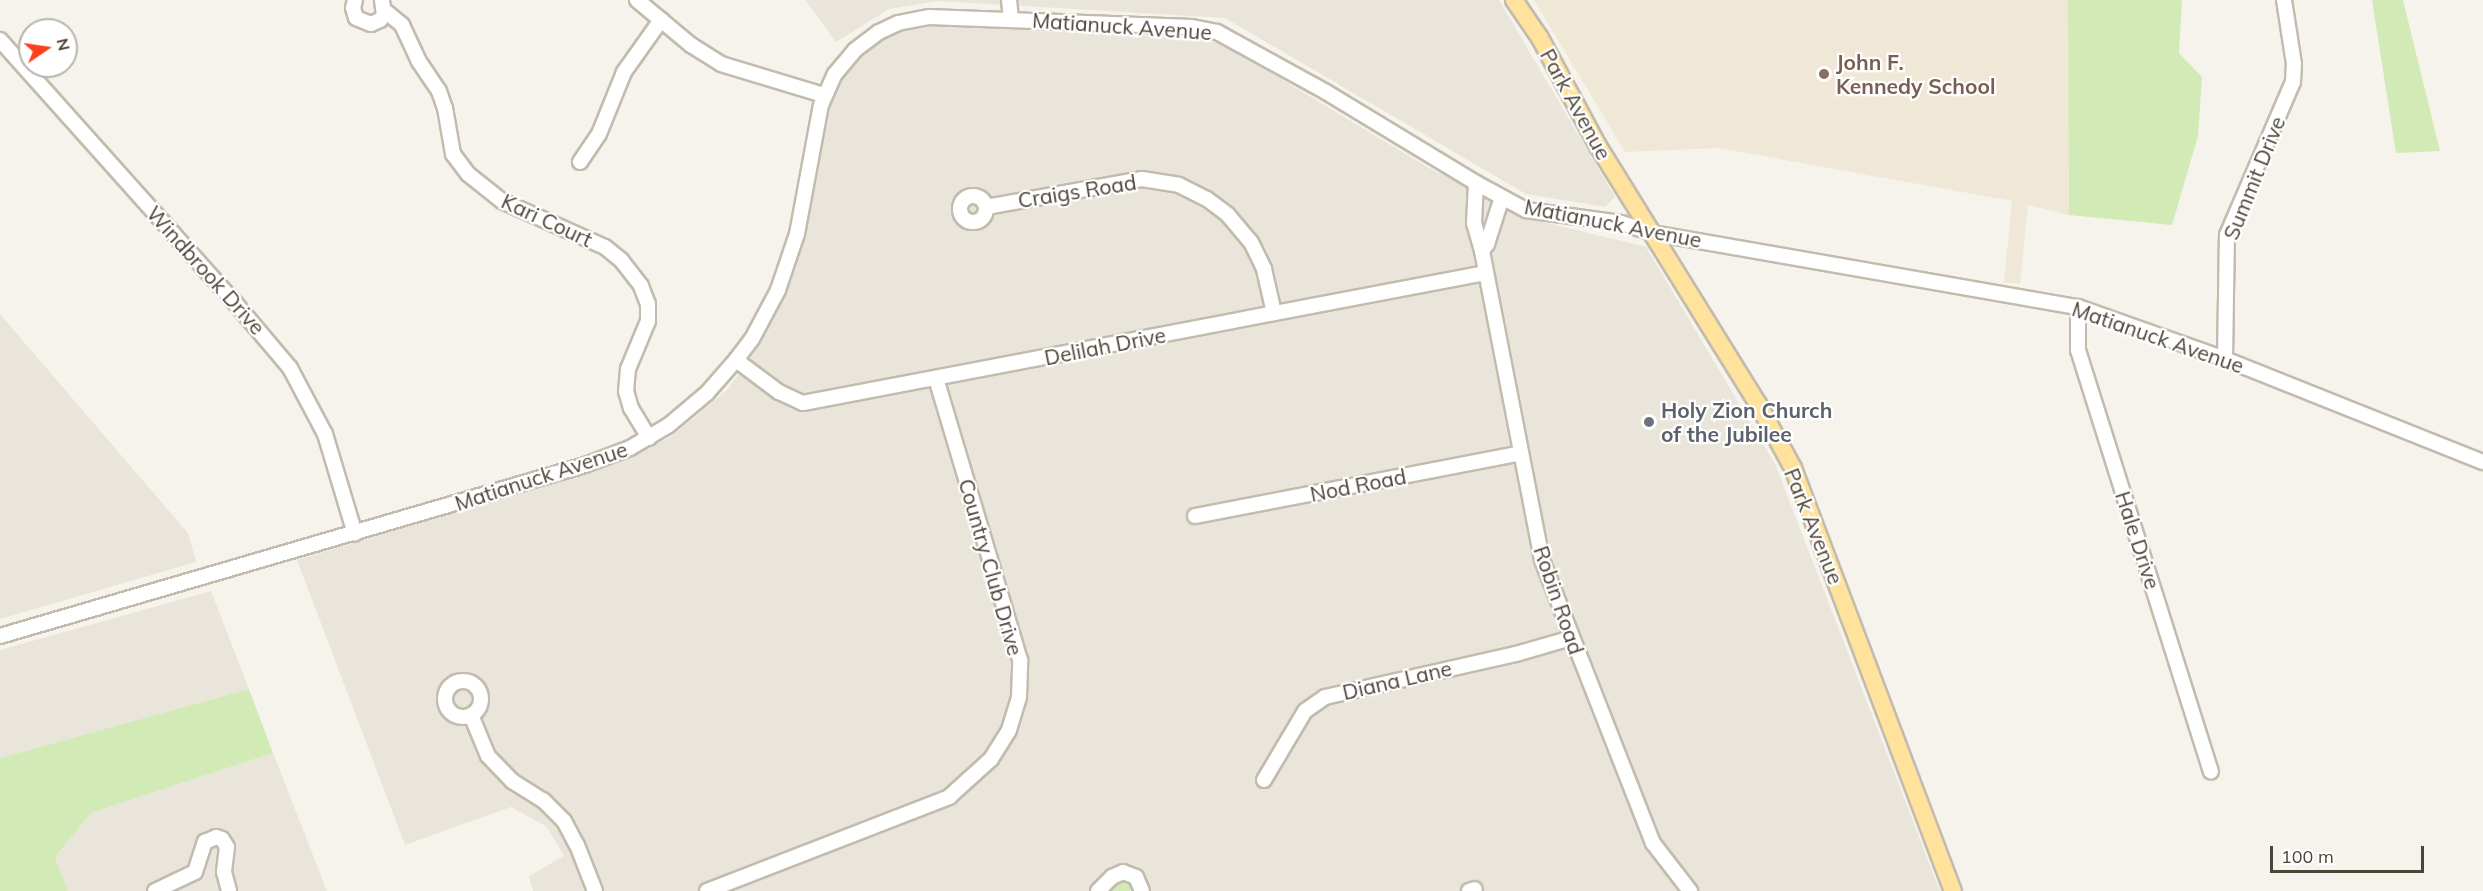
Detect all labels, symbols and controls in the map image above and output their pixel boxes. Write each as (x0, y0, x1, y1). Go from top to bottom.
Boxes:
street label: Matianuck Avenue (1031, 7, 1213, 45)
north arrow (18, 18, 78, 78)
text: N (52, 36, 75, 53)
street label: Park Avenue (1535, 44, 1617, 164)
place label: John F. Kennedy School (1836, 49, 1995, 99)
marker: John F. Kennedy School (1817, 67, 1831, 81)
street label: Summit Drive (2218, 113, 2290, 243)
street label: Craigs Road (1016, 169, 1138, 213)
street label: Kari Court (498, 188, 596, 252)
street label: Matianuck Avenue (1522, 193, 1704, 253)
street label: Windbrook Drive (142, 201, 270, 339)
street label: Matianuck Avenue (2069, 296, 2247, 378)
street label: Delilah Drive (1042, 322, 1168, 370)
place label: Holy Zion Church of the Jubilee (1661, 397, 1832, 447)
marker: Holy Zion Church of the Jubilee (1642, 415, 1656, 429)
street label: Matianuck Avenue (452, 436, 630, 516)
street label: Nod Road (1308, 463, 1408, 507)
street label: Park Avenue (1779, 464, 1849, 588)
street label: Country Club Drive (954, 476, 1028, 658)
street label: Hale Drive (2110, 488, 2166, 592)
street label: Robin Road (1529, 542, 1589, 658)
street label: Diana Lane (1340, 655, 1454, 705)
scale bar (2273, 834, 2428, 872)
text: 100 m (2281, 845, 2334, 868)

